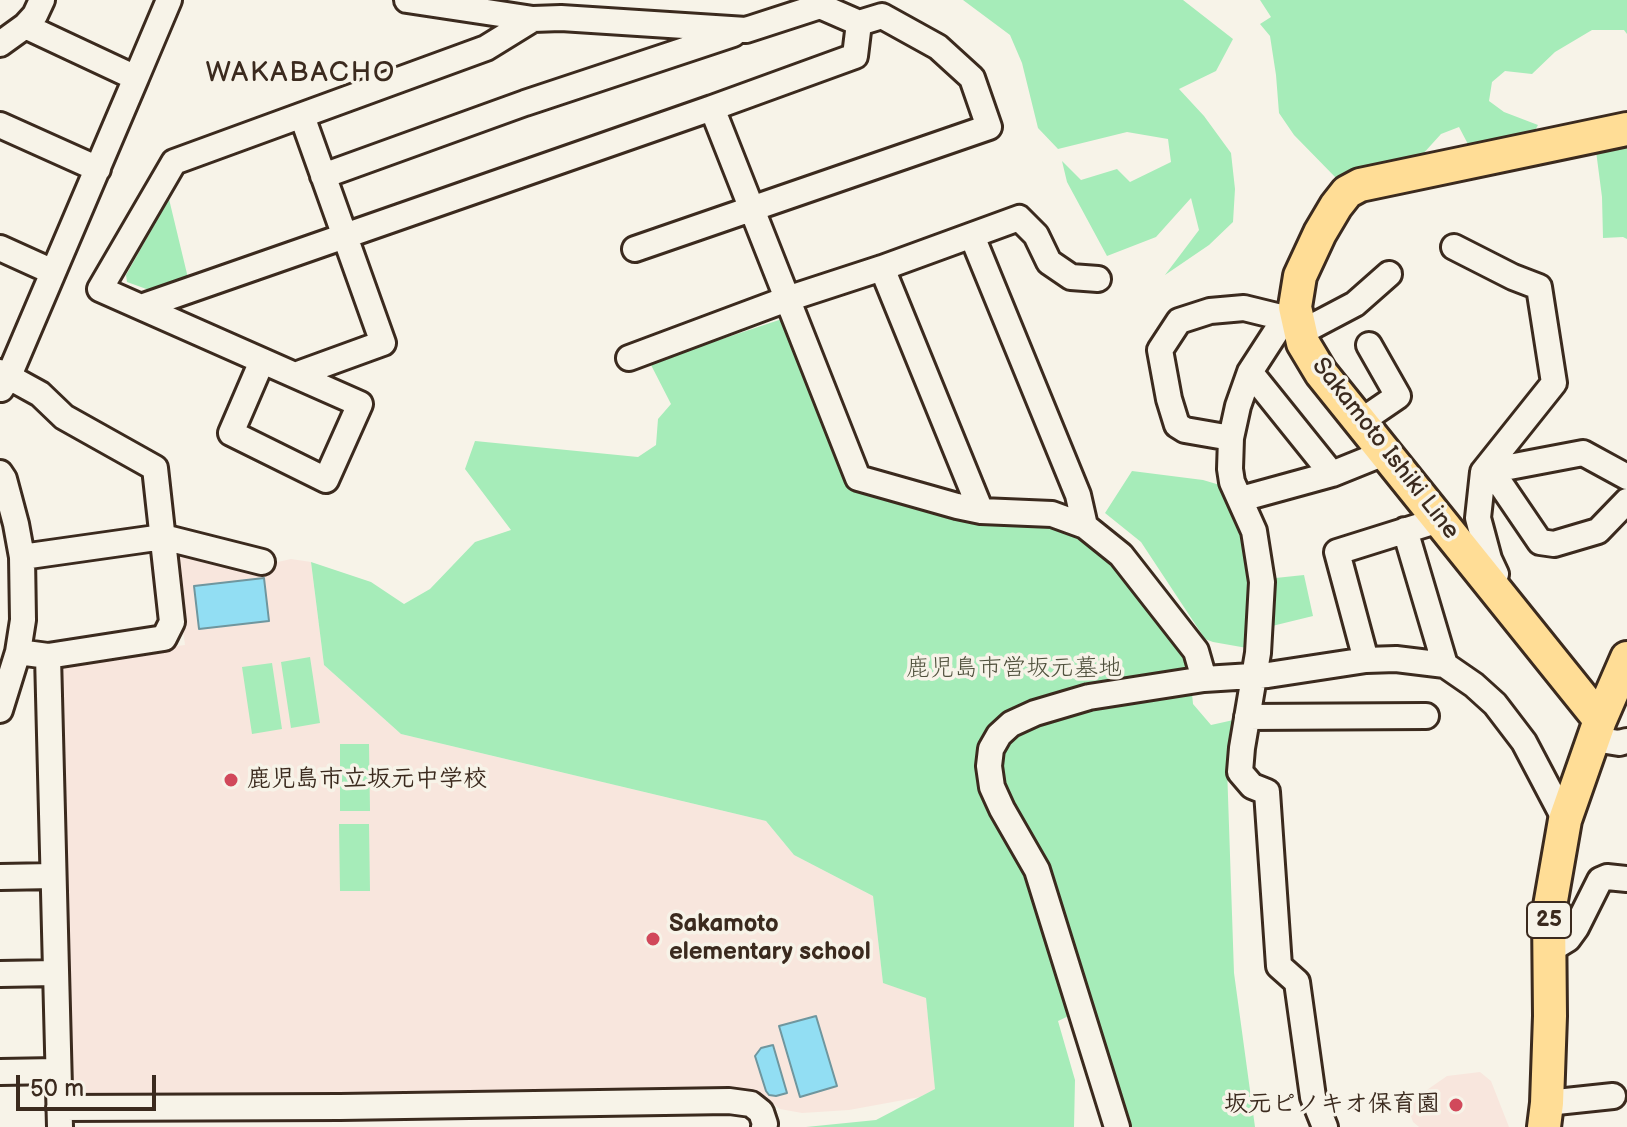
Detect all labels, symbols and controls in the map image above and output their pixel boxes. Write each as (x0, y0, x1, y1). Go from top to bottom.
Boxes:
district label: WAKABACHO (206, 57, 396, 91)
street label: Sakamoto Ishiki Line (1305, 353, 1465, 545)
park label: 鹿児島市営坂元墓地 (906, 655, 1122, 683)
place label: 鹿児島市立坂元中学校 (247, 766, 487, 794)
marker: 鹿児島市立坂元中学校 (222, 771, 240, 789)
road number: 25 (1527, 902, 1571, 938)
place label: Sakamoto elementary school (669, 911, 871, 967)
marker: Sakamoto elementary school (644, 930, 662, 948)
scale bar (20, 1059, 160, 1109)
text: 50 m (30, 1074, 84, 1103)
place label: 坂元ピノキオ保育園 (1224, 1091, 1440, 1119)
marker: 坂元ピノキオ保育園 (1447, 1096, 1465, 1114)

